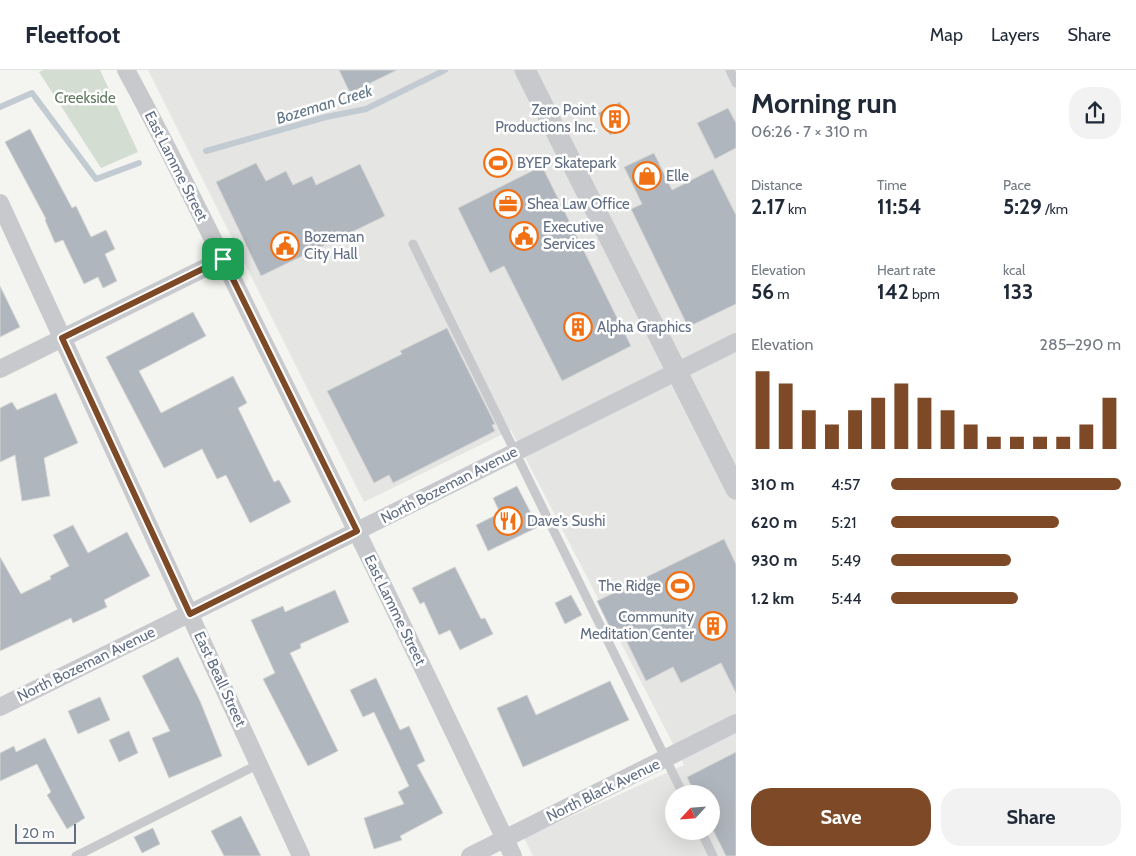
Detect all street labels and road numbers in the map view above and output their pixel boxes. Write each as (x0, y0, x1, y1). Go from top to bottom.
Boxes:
street label: East Lamme Street (141, 108, 211, 224)
street label: North Bozeman Avenue (378, 443, 521, 527)
street label: East Lamme Street (360, 552, 430, 668)
street label: North Bozeman Avenue (14, 623, 158, 705)
street label: East Beall Street (190, 629, 250, 729)
street label: North Black Avenue (543, 755, 663, 825)

